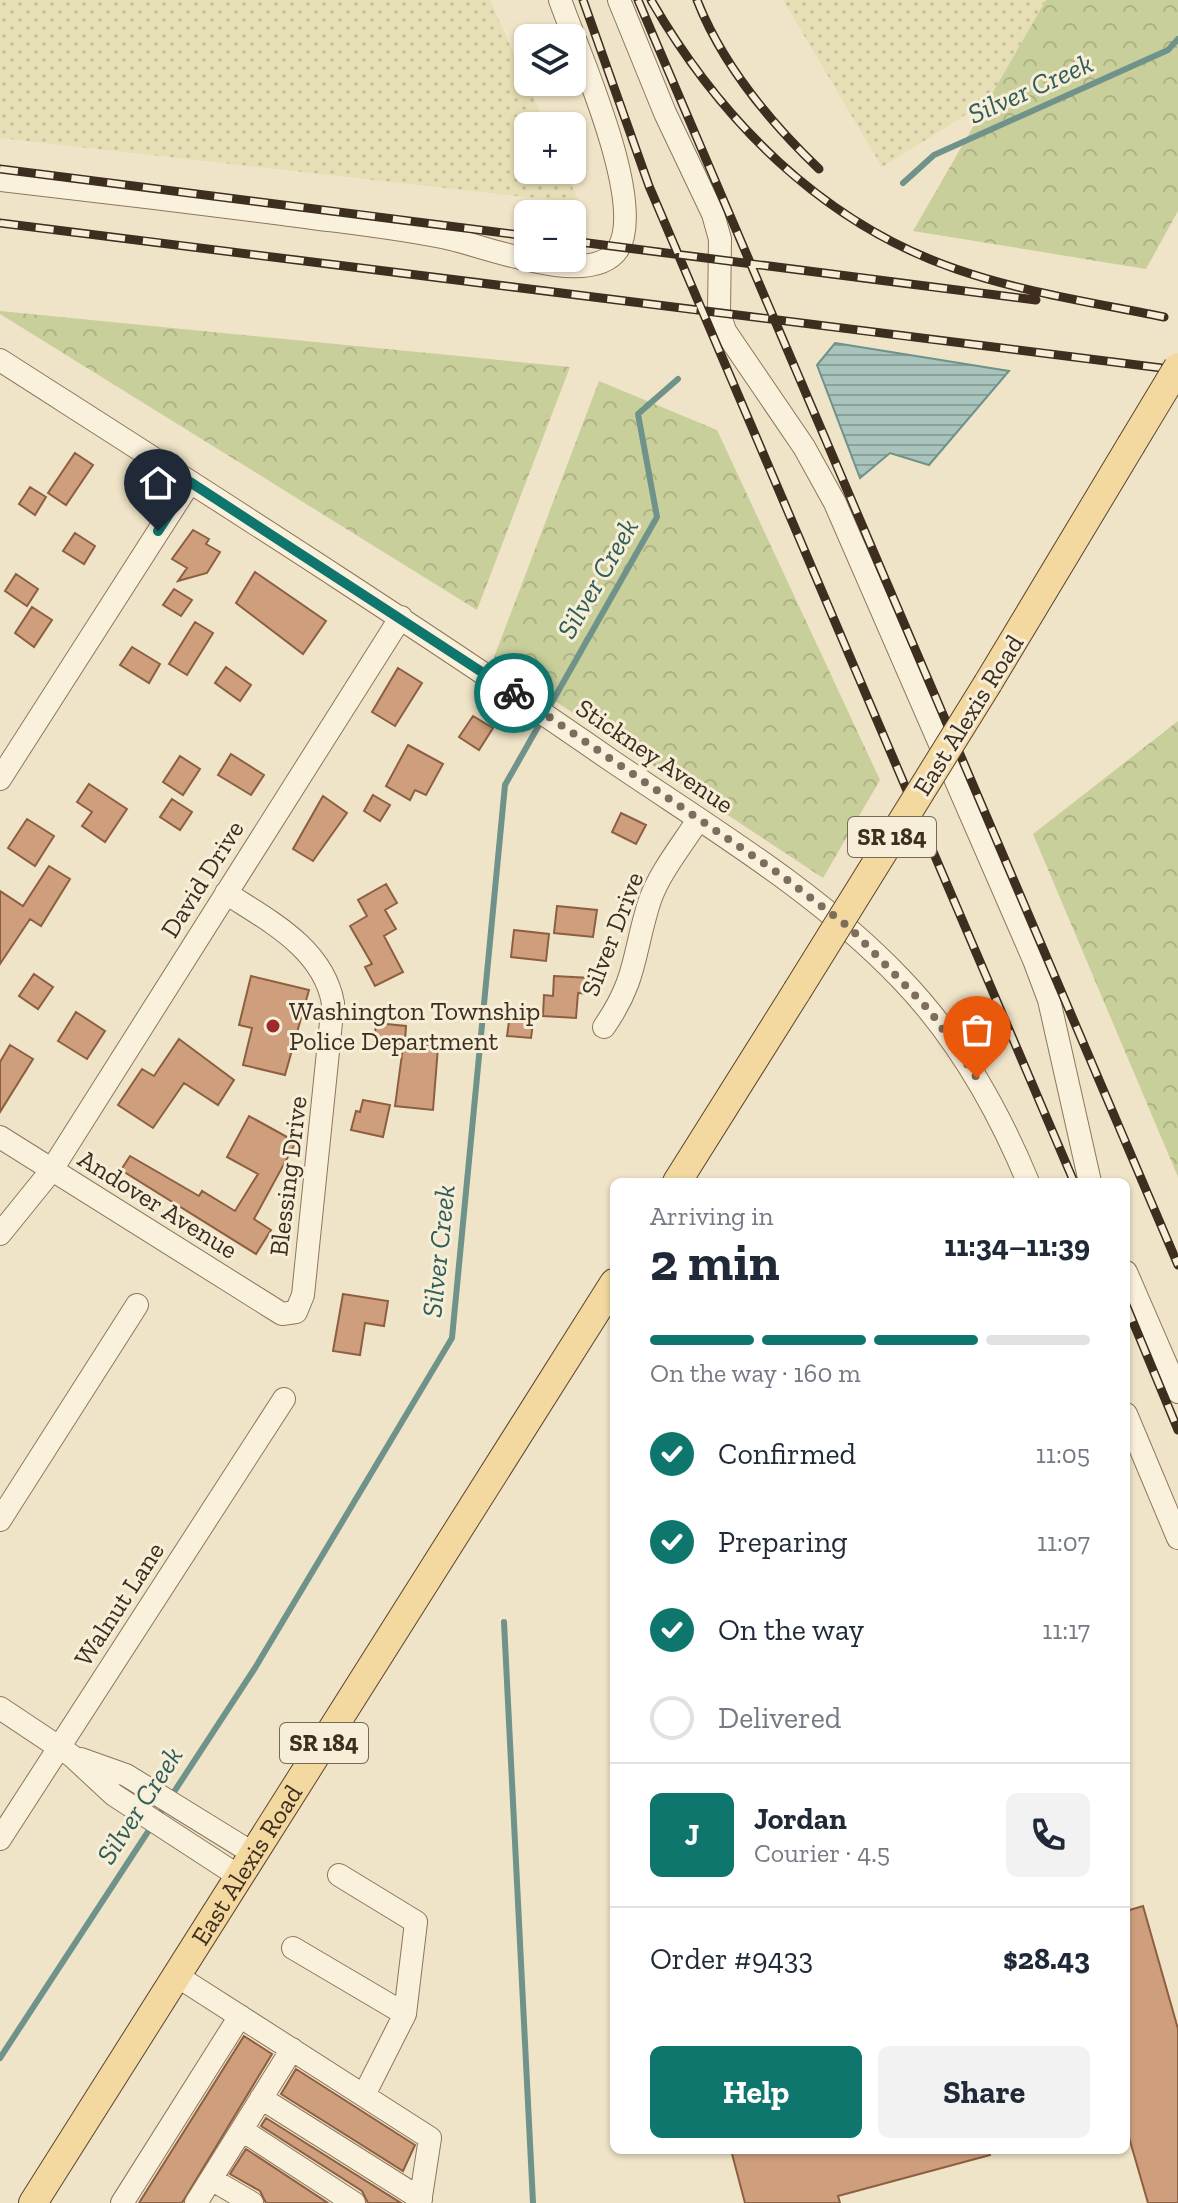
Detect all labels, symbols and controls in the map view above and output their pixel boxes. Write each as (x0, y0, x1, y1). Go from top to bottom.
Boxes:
map controls (514, 24, 586, 272)
button: layers (514, 24, 586, 96)
water label: Silver Creek (963, 46, 1098, 131)
button: + (514, 112, 586, 184)
button: − (514, 200, 586, 272)
pin (124, 449, 192, 531)
icon: home (136, 461, 180, 505)
water label: Silver Creek (550, 512, 645, 644)
street label: East Alexis Road (906, 629, 1030, 801)
courier (474, 653, 554, 733)
icon: bike (492, 671, 536, 715)
street label: Stickney Avenue (570, 692, 740, 820)
street label: David Drive (153, 815, 251, 943)
road number: SR 184 (848, 817, 936, 857)
street label: Silver Drive (574, 867, 650, 1001)
place label: Washington Township Police Department (289, 995, 540, 1057)
pin (943, 996, 1011, 1078)
icon: bag (955, 1008, 999, 1052)
marker: Washington Township Police Department (264, 1017, 282, 1035)
street label: Blessing Drive (262, 1094, 314, 1258)
street label: Andover Avenue (72, 1142, 244, 1266)
water label: Silver Creek (415, 1183, 462, 1319)
text: Arriving in (650, 1200, 773, 1232)
text: 11:34–11:39 (944, 1228, 1090, 1264)
text: 2 min (650, 1231, 780, 1293)
text: On the way · 160 m (650, 1357, 861, 1389)
icon: check (650, 1432, 694, 1476)
text: Confirmed (718, 1436, 856, 1472)
text: 11:05 (1036, 1438, 1090, 1470)
icon: check (650, 1520, 694, 1564)
text: Preparing (718, 1524, 848, 1560)
text: 11:07 (1037, 1526, 1090, 1558)
street label: Walnut Lane (67, 1536, 171, 1672)
icon: check (650, 1608, 694, 1652)
text: On the way (718, 1612, 864, 1648)
text: 11:17 (1042, 1614, 1090, 1646)
text: Delivered (718, 1700, 841, 1736)
road number: SR 184 (280, 1723, 368, 1763)
water label: Silver Creek (89, 1740, 190, 1870)
street label: East Alexis Road (184, 1779, 309, 1951)
button: phone (1006, 1793, 1090, 1877)
text: Jordan (754, 1801, 847, 1837)
text: J (685, 1817, 699, 1853)
text: Courier · 4.5 (754, 1837, 890, 1869)
text: Order #9433 (650, 1941, 813, 1977)
text: $28.43 (1003, 1941, 1090, 1977)
button: Help (650, 2046, 862, 2138)
button: Share (878, 2046, 1090, 2138)

